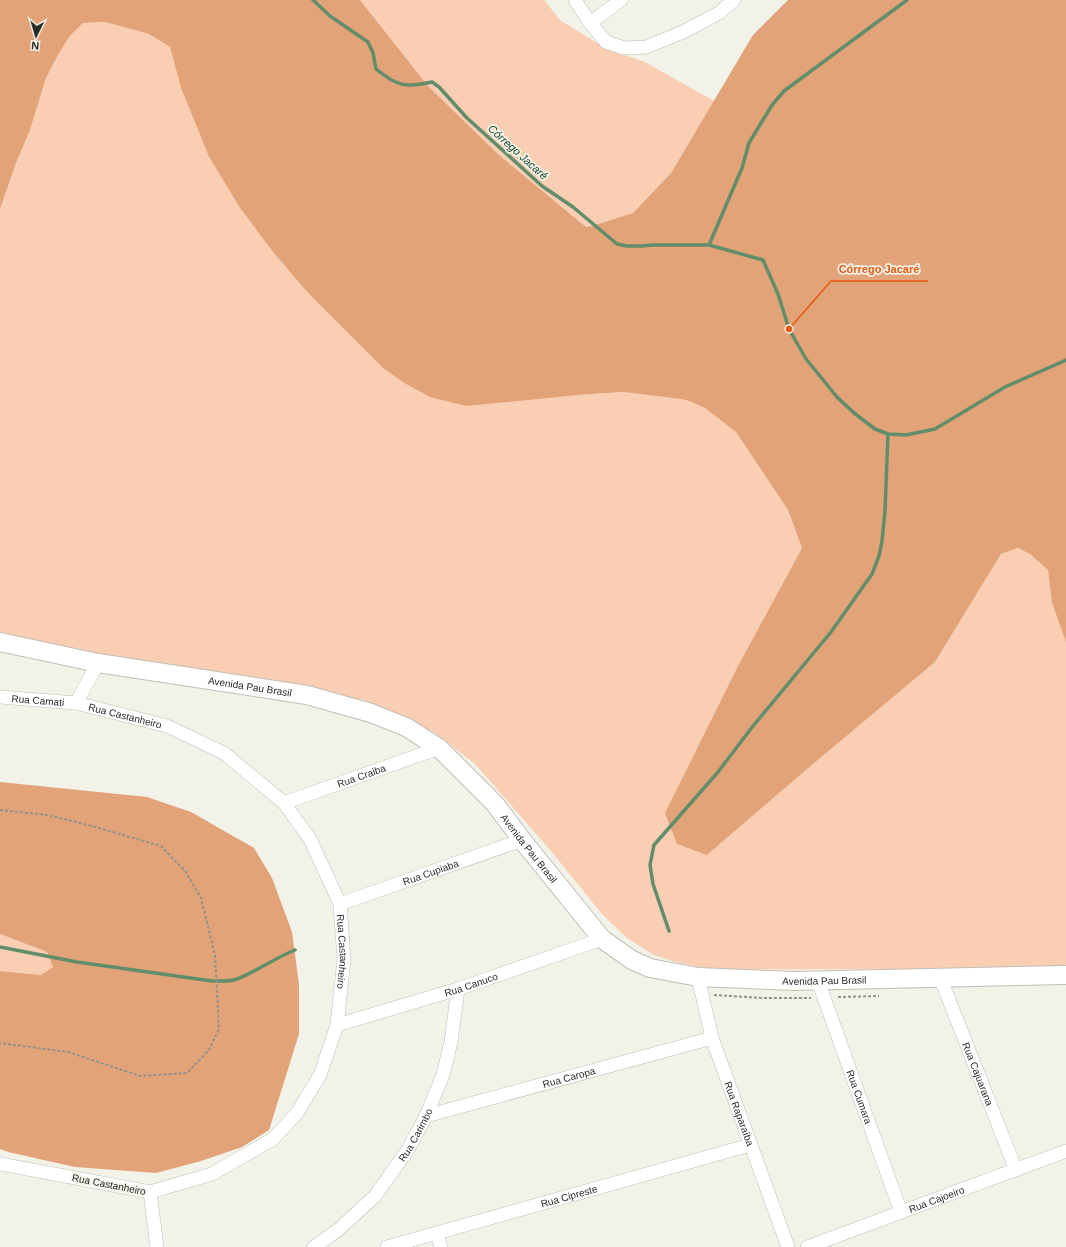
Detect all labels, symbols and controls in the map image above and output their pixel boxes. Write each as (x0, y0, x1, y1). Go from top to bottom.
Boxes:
north arrow (16, 16, 56, 56)
text: N (31, 40, 40, 52)
water label: Córrego Jacaré (486, 122, 550, 182)
callout: Córrego Jacaré (831, 258, 928, 281)
text: Córrego Jacaré (839, 263, 919, 275)
street label: Avenida Pau Brasil (207, 675, 292, 699)
street label: Rua Camati (11, 693, 65, 708)
street label: Rua Castanheiro (87, 701, 163, 731)
street label: Rua Craiba (336, 762, 388, 790)
street label: Avenida Pau Brasil (498, 812, 559, 885)
street label: Rua Cupiaba (401, 858, 461, 888)
street label: Rua Castanheiro (335, 914, 349, 990)
street label: Rua Canuco (443, 970, 500, 999)
street label: Avenida Pau Brasil (782, 974, 867, 987)
street label: Rua Cajuarana (960, 1041, 995, 1108)
street label: Rua Caropa (541, 1065, 597, 1090)
street label: Rua Cumara (844, 1068, 874, 1126)
street label: Rua Raparaíba (722, 1080, 756, 1148)
street label: Rua Carimbo (396, 1106, 435, 1164)
street label: Rua Castanheiro (71, 1172, 147, 1197)
street label: Rua Cipreste (539, 1183, 599, 1210)
street label: Rua Cajoeiro (907, 1184, 966, 1215)

